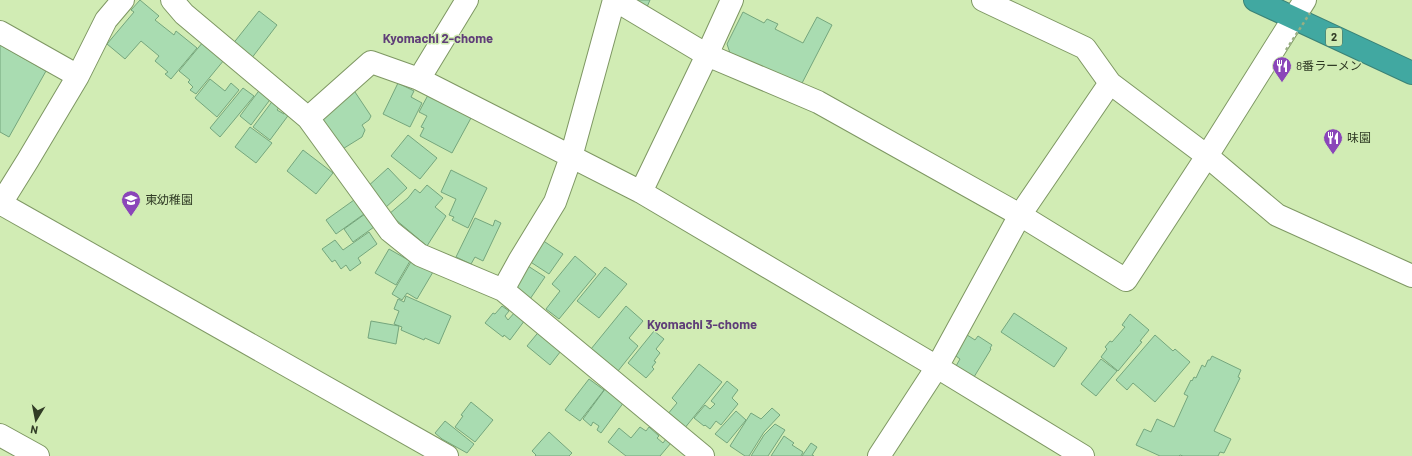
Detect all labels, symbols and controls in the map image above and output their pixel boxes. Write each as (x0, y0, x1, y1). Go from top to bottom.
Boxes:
road number: 2 (1326, 28, 1342, 46)
district label: Kyomachi 2-chome (383, 30, 493, 46)
restaurant icon: 8番ラーメン (1271, 55, 1293, 83)
place label: 8番ラーメン (1296, 58, 1362, 72)
restaurant icon: 味園 (1322, 127, 1344, 155)
place label: 味園 (1347, 130, 1371, 144)
school or university icon: 東幼稚園 (120, 189, 142, 217)
place label: 東幼稚園 (145, 192, 193, 206)
district label: Kyomachi 3-chome (647, 316, 757, 332)
north arrow (16, 400, 56, 440)
text: N (29, 423, 39, 437)

